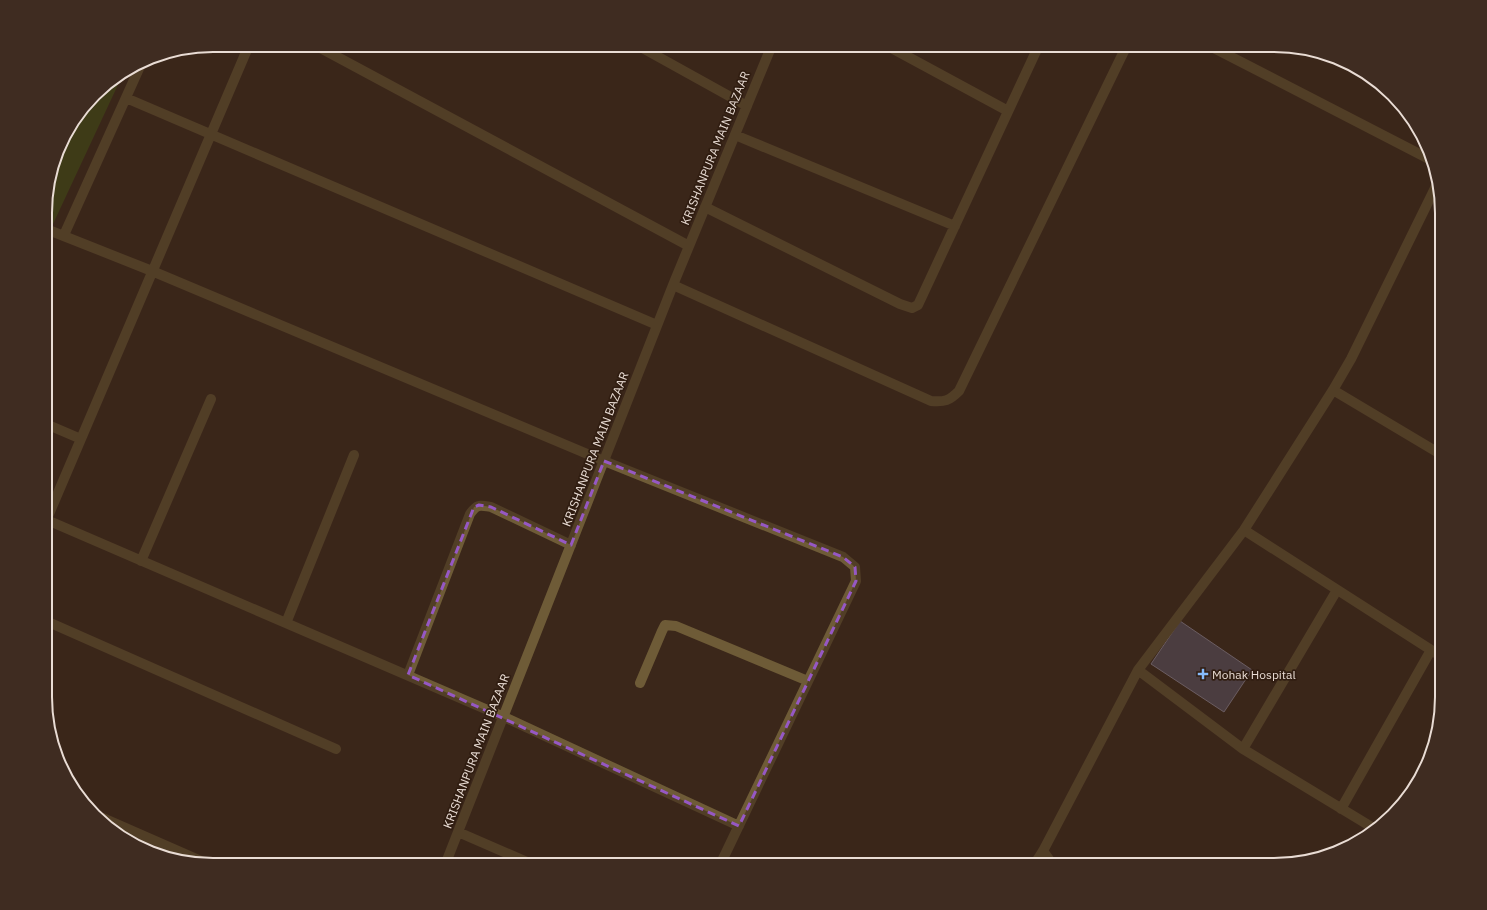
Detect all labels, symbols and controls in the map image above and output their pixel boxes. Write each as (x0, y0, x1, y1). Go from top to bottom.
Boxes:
street label: KRISHANPURA MAIN BAZAAR (677, 69, 753, 227)
street label: KRISHANPURA MAIN BAZAAR (559, 369, 632, 528)
place label: Mohak Hospital (1212, 667, 1296, 682)
marker: Mohak Hospital (1197, 668, 1209, 680)
street label: KRISHANPURA MAIN BAZAAR (440, 671, 513, 830)

